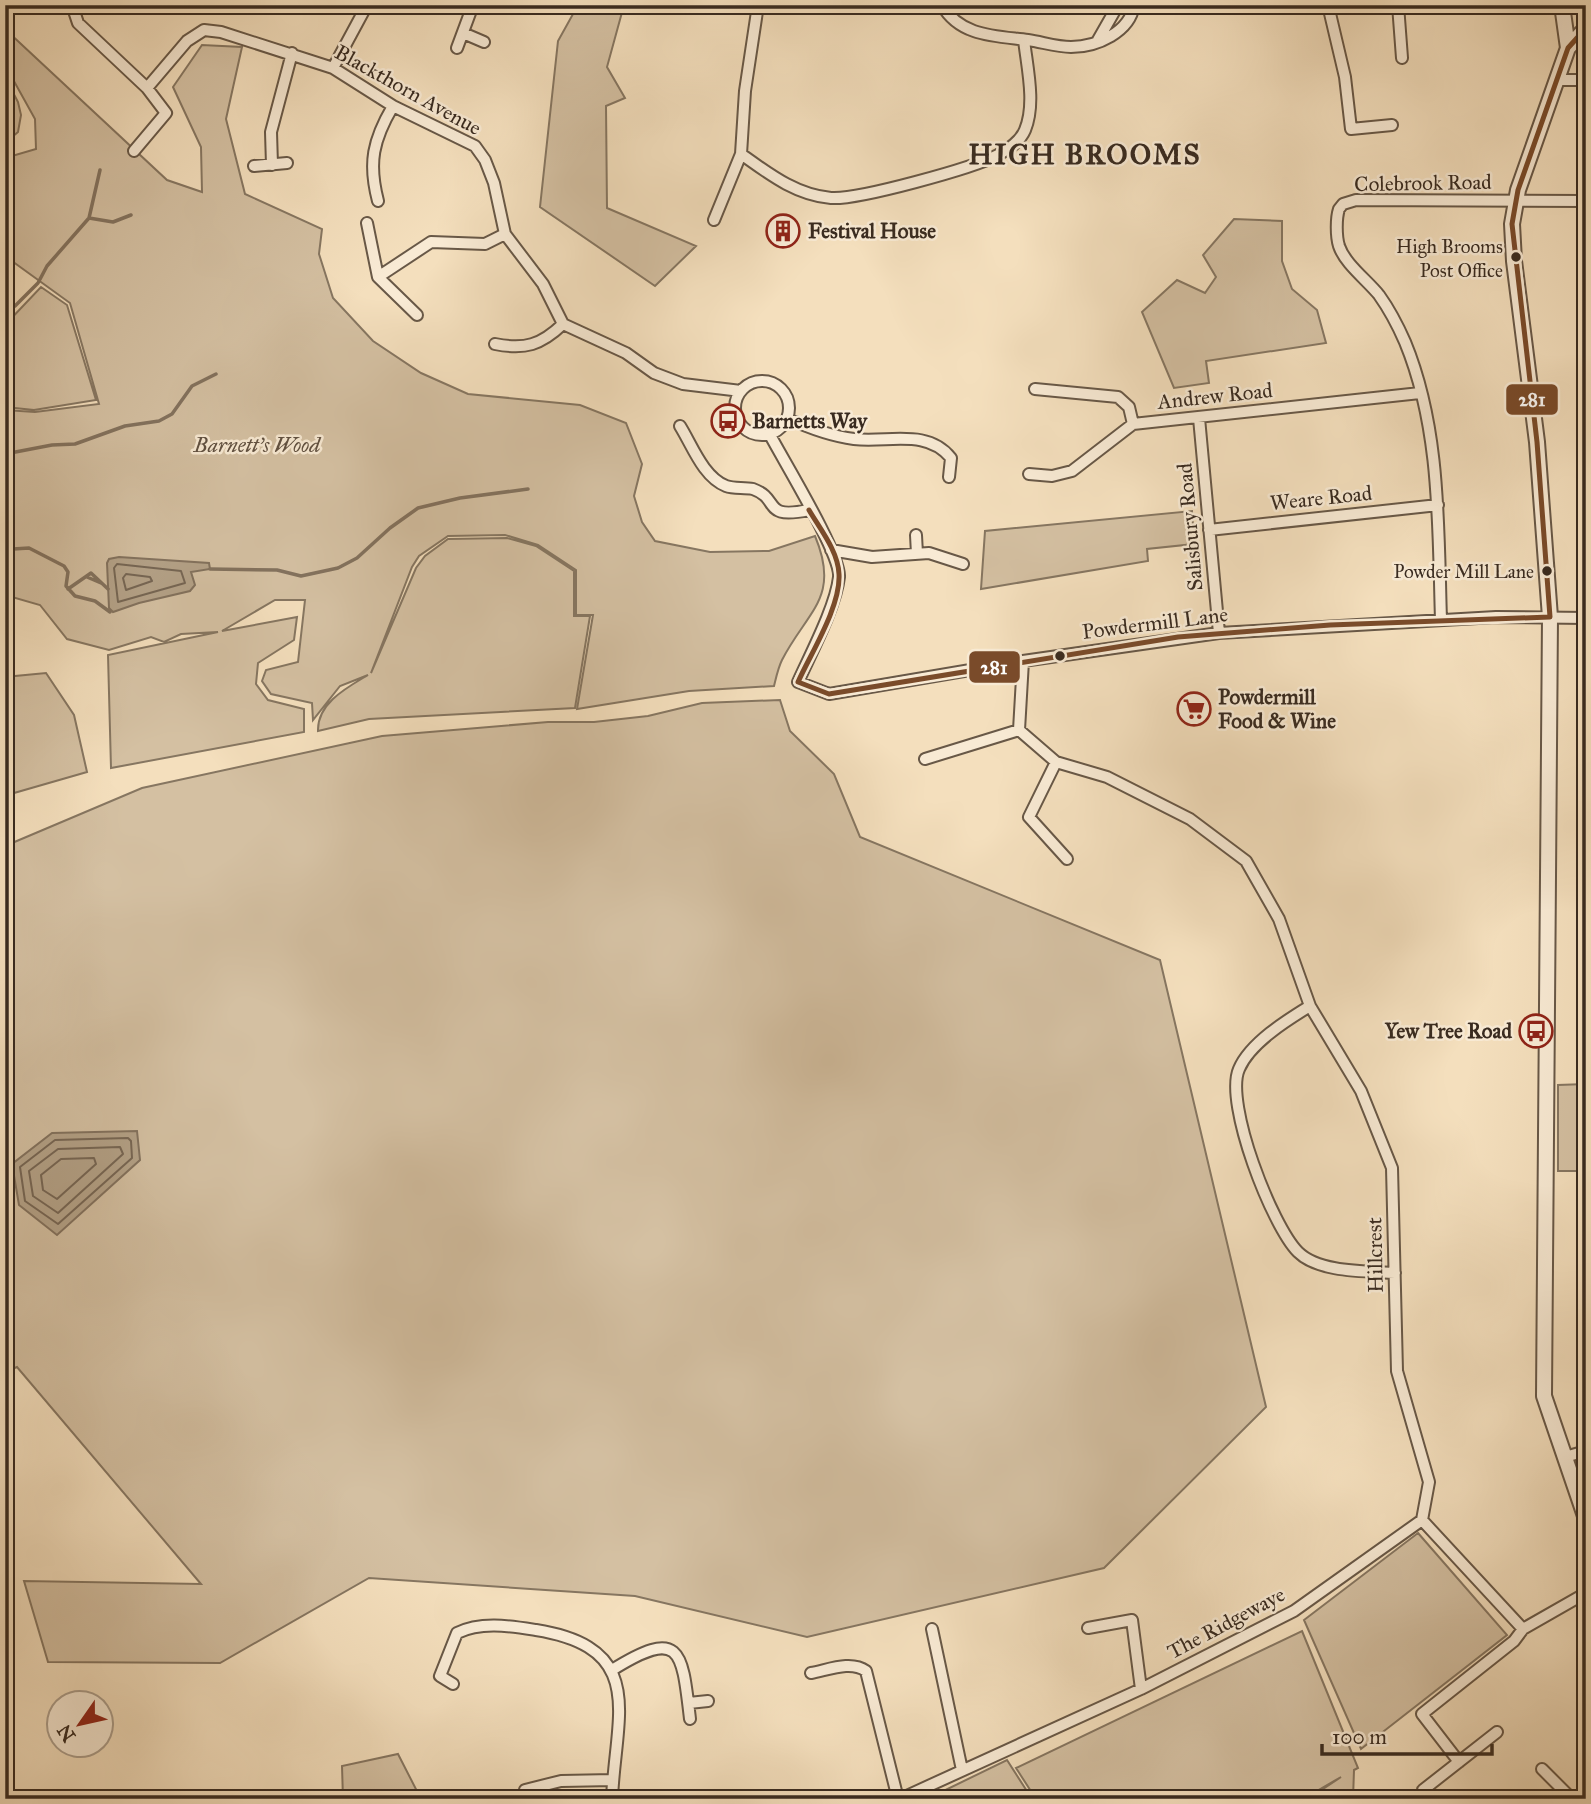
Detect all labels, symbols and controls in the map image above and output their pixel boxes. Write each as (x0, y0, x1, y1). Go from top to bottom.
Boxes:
street label: Blackthorn Avenue (330, 39, 486, 141)
district label: HIGH BROOMS (968, 137, 1202, 172)
street label: Colebrook Road (1354, 169, 1492, 197)
building icon: Festival House (764, 212, 802, 250)
place label: Festival House (808, 218, 936, 244)
place label: High Brooms Post Office (1396, 235, 1503, 282)
marker: High Brooms Post Office (1509, 250, 1523, 264)
street label: Andrew Road (1155, 377, 1274, 415)
line badge: 281 (1505, 383, 1559, 416)
text: 281 (1519, 388, 1546, 411)
bus stop icon: Barnetts Way (709, 402, 747, 440)
place label: Barnetts Way (752, 408, 868, 434)
park label: Barnett's Wood (193, 432, 322, 458)
street label: Salisbury Road (1171, 461, 1209, 592)
street label: Weare Road (1269, 480, 1374, 516)
place label: Powder Mill Lane (1394, 560, 1534, 583)
marker: Powder Mill Lane (1540, 564, 1554, 578)
street label: Powdermill Lane (1081, 601, 1230, 645)
unlabelled marker (1053, 649, 1067, 663)
line badge: 281 (968, 650, 1021, 684)
text: 281 (981, 656, 1008, 679)
place label: Powdermill Food & Wine (1218, 684, 1336, 734)
supermarket icon: Powdermill Food & Wine (1175, 690, 1213, 728)
bus stop icon: Yew Tree Road (1517, 1012, 1555, 1050)
place label: Yew Tree Road (1384, 1018, 1512, 1044)
street label: Hillcrest (1361, 1216, 1389, 1293)
street label: The Ridgewaye (1163, 1581, 1289, 1665)
north arrow (46, 1688, 116, 1758)
scale bar (1322, 1713, 1491, 1757)
text: N (52, 1720, 80, 1746)
text: 100 m (1332, 1724, 1387, 1750)

